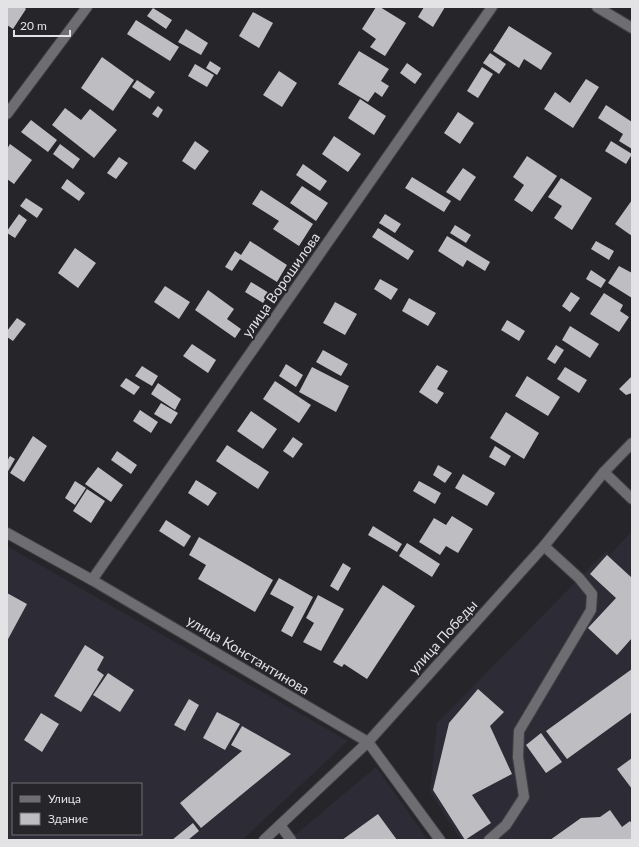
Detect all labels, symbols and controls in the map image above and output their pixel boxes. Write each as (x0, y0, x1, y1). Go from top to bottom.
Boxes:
scale bar (14, 12, 70, 38)
text: 20 m (20, 18, 47, 33)
street label: улица Ворошилова (238, 229, 323, 340)
street label: улица Победы (405, 596, 480, 677)
street label: улица Константинова (184, 611, 313, 698)
legend (12, 783, 142, 835)
text: Улица (48, 791, 81, 806)
text: Здание (48, 811, 88, 826)

